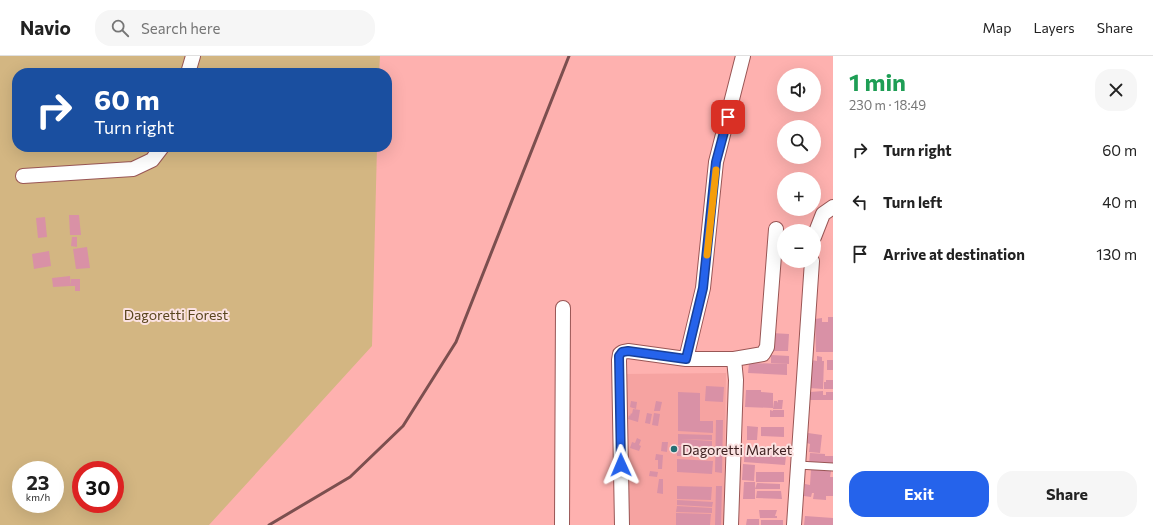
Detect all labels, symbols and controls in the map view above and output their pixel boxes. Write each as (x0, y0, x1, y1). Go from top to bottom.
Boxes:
search box (95, 10, 375, 46)
text: Navio (20, 16, 71, 39)
icon: search (109, 17, 131, 39)
text: Search here (141, 19, 220, 37)
text: Map (983, 19, 1011, 36)
text: Layers (1033, 19, 1075, 36)
text: Share (1097, 19, 1133, 36)
text: 1 min (849, 67, 906, 96)
map controls (777, 68, 821, 268)
button: sound (777, 68, 821, 112)
button: close (1095, 69, 1137, 111)
text: 60 m (94, 82, 160, 116)
icon: right (28, 84, 80, 136)
text: 230 m · 18:49 (849, 97, 926, 113)
pin (711, 100, 745, 134)
icon: arrive (717, 106, 739, 128)
text: Turn right (94, 116, 174, 138)
button: search (777, 120, 821, 164)
icon: right (849, 139, 871, 161)
text: Turn right (883, 141, 952, 159)
text: 60 m (1102, 141, 1137, 159)
button: + (777, 172, 821, 216)
icon: left (849, 191, 871, 213)
text: Turn left (883, 193, 942, 211)
text: 40 m (1102, 193, 1137, 211)
button: − (777, 224, 821, 268)
icon: arrive (849, 243, 871, 265)
text: Arrive at destination (883, 245, 1025, 263)
text: 130 m (1096, 245, 1137, 263)
park label: Dagoretti Forest (124, 306, 229, 323)
place label: Dagoretti Market (682, 441, 793, 458)
position arrow (600, 444, 642, 486)
marker: Dagoretti Market (669, 444, 679, 454)
speed limit sign: 30 (72, 461, 124, 513)
text: 23 (26, 470, 50, 494)
button: Exit (849, 471, 989, 517)
button: Share (997, 471, 1137, 517)
text: km/h (26, 491, 50, 503)

